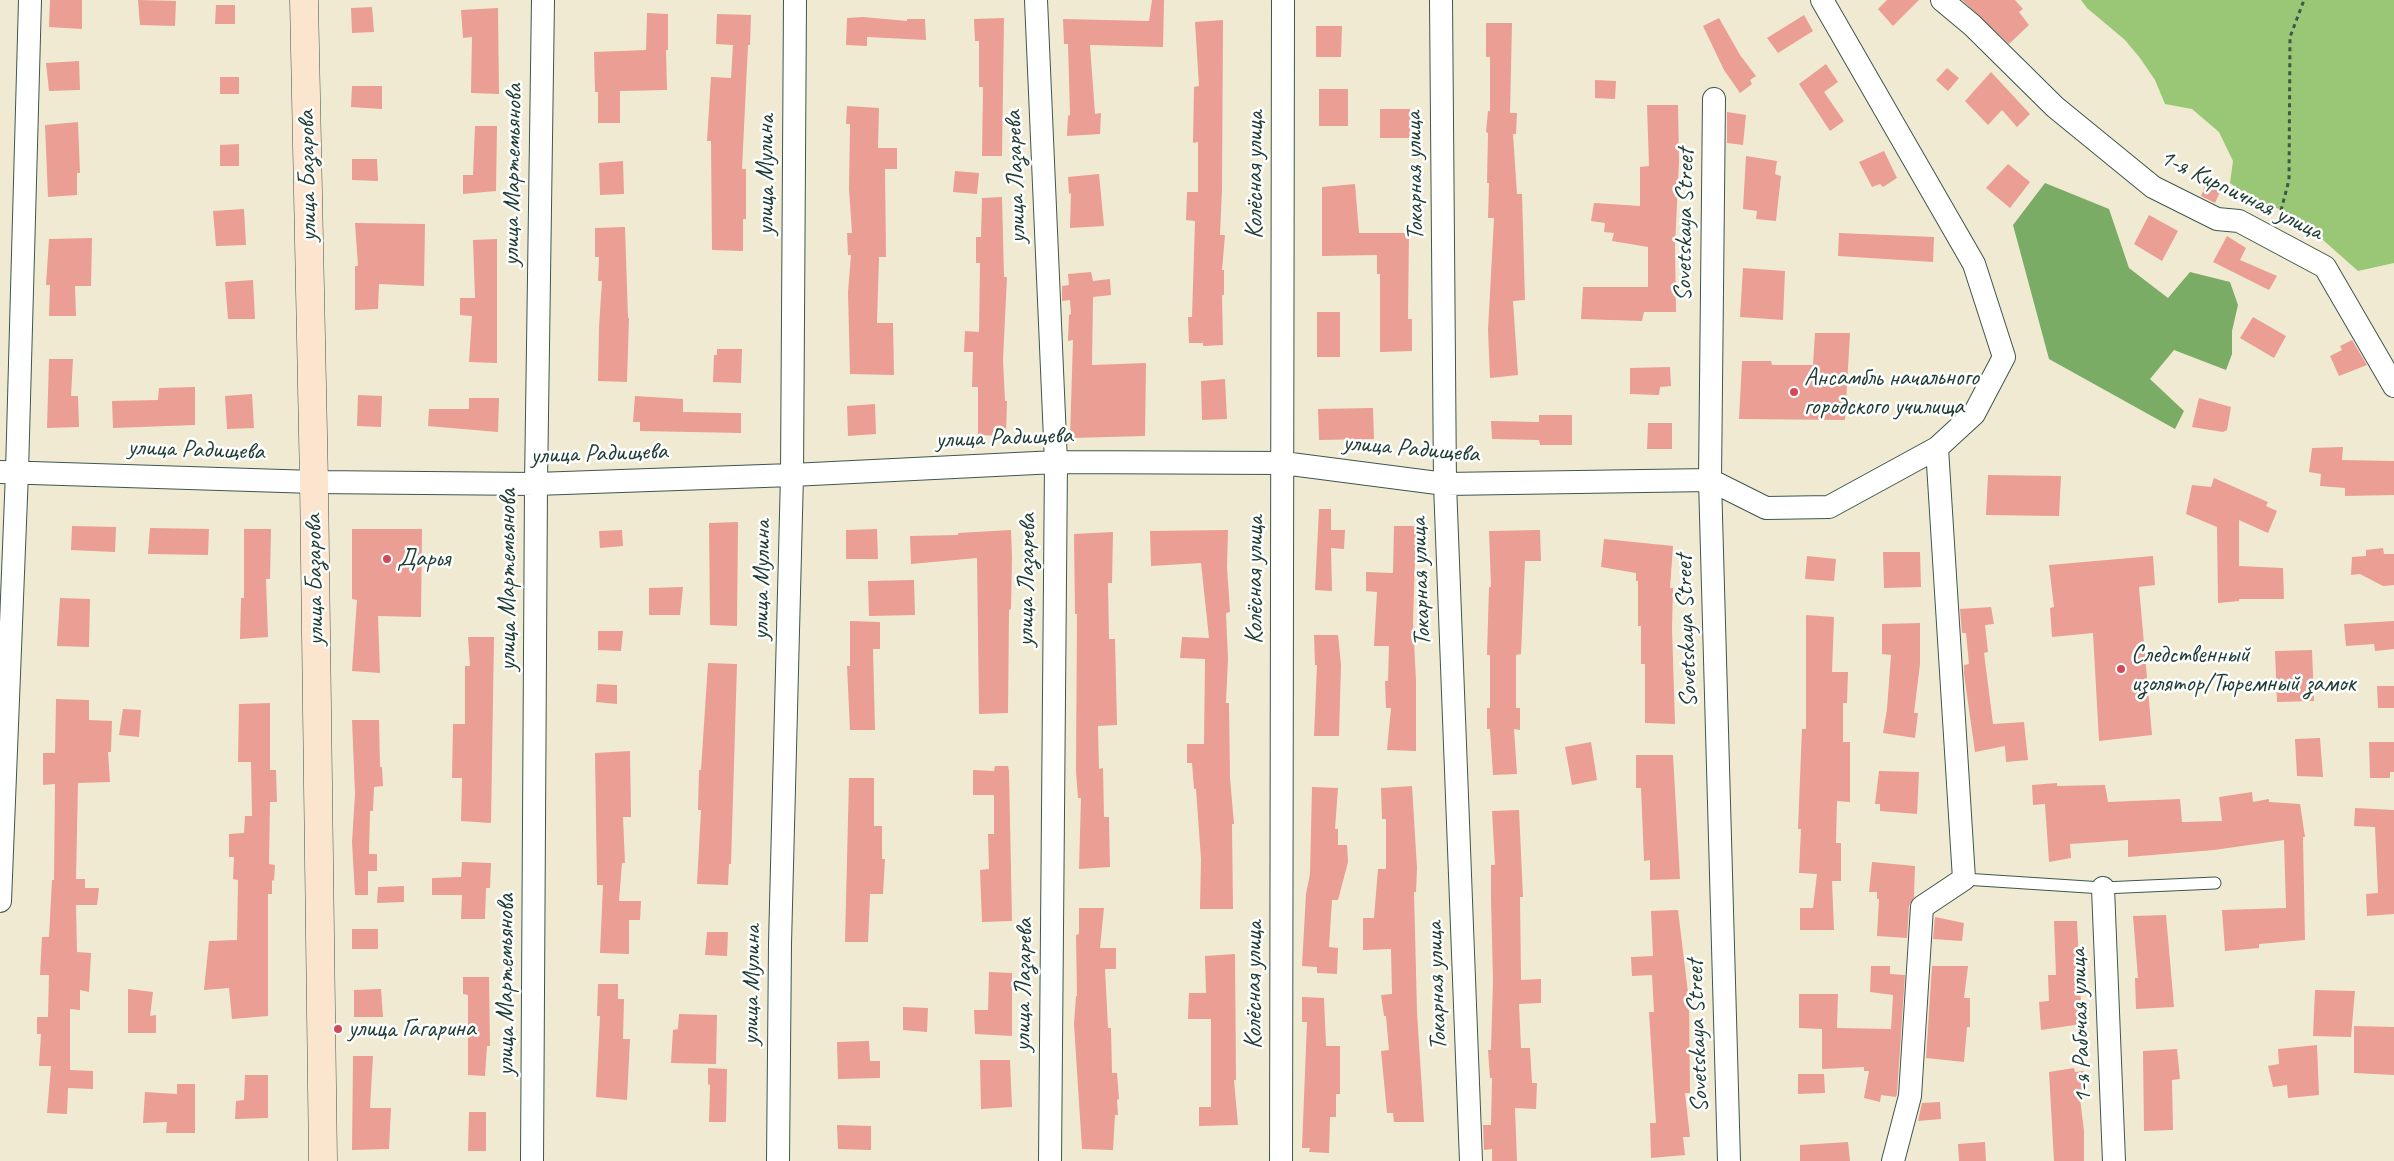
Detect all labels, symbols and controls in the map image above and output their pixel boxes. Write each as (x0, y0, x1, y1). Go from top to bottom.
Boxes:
street label: улица Мартемьянова (496, 84, 530, 266)
street label: улица Базарова (292, 110, 324, 242)
street label: улица Лазарева (999, 110, 1033, 244)
street label: Колёсная улица (1240, 111, 1270, 239)
street label: Токарная улица (1399, 111, 1431, 241)
street label: улица Мулина (751, 115, 781, 235)
street label: 1-я Кирпичная улица (2155, 143, 2327, 247)
street label: Sovetskaya Street (1669, 148, 1701, 302)
place label: Ансамбль начального городского училища (1804, 363, 1979, 422)
marker: Ансамбль начального городского училища (1788, 386, 1800, 398)
street label: улица Радищева (935, 421, 1073, 455)
street label: улица Радищева (1341, 428, 1481, 470)
street label: улица Радищева (127, 433, 265, 467)
street label: улица Радищева (530, 437, 668, 471)
street label: улица Мартемьянова (493, 489, 523, 671)
street label: улица Лазарева (1011, 513, 1043, 647)
street label: улица Базарова (299, 514, 331, 646)
street label: Колёсная улица (1240, 516, 1270, 644)
street label: Токарная улица (1404, 517, 1438, 647)
street label: улица Мулина (746, 520, 778, 640)
place label: Дарья (397, 544, 450, 574)
marker: Дарья (381, 553, 393, 565)
street label: Sovetskaya Street (1669, 554, 1705, 708)
place label: Следственный изолятор/Тюремный замок (2131, 640, 2356, 699)
marker: Следственный изолятор/Тюремный замок (2115, 663, 2127, 675)
street label: улица Мартемьянова (491, 894, 521, 1076)
street label: улица Лазарева (1008, 918, 1040, 1052)
street label: Колёсная улица (1239, 921, 1269, 1049)
street label: Токарная улица (1420, 921, 1454, 1051)
street label: улица Мулина (736, 925, 768, 1045)
street label: 1-я Рабочая улица (2063, 948, 2099, 1104)
street label: Sovetskaya Street (1680, 959, 1716, 1113)
place label: улица Гагарина (348, 1014, 476, 1044)
marker: улица Гагарина (332, 1023, 344, 1035)

